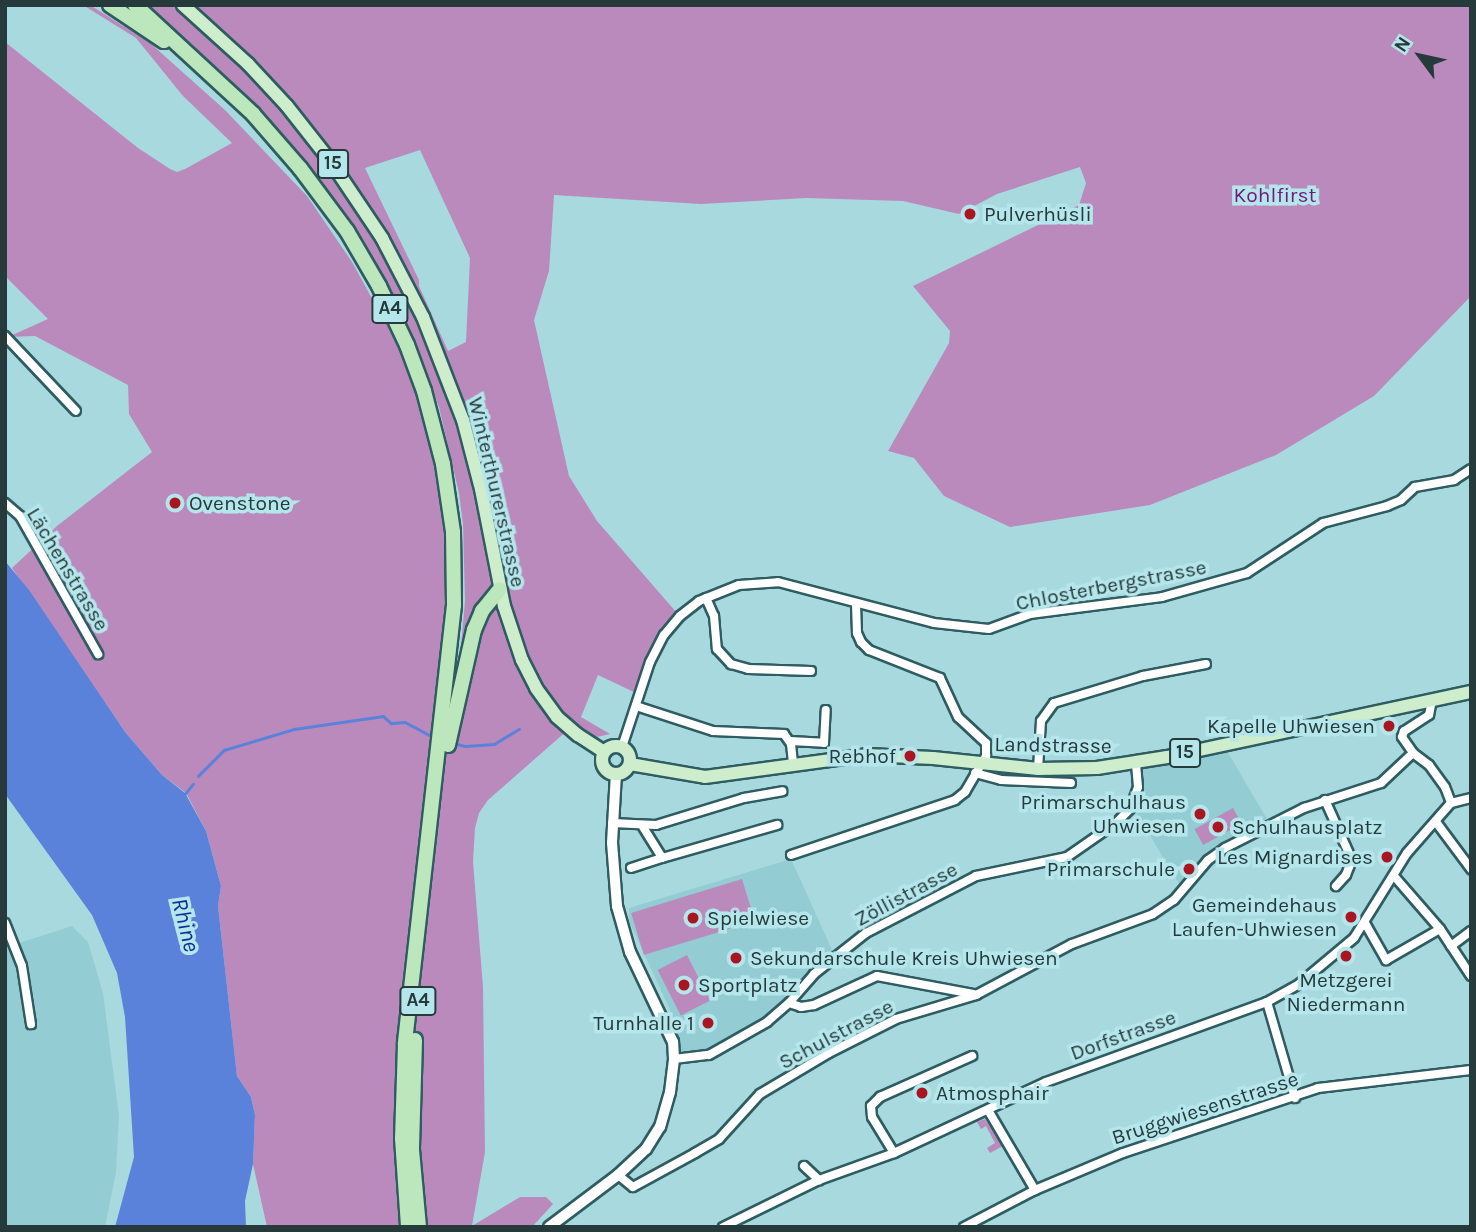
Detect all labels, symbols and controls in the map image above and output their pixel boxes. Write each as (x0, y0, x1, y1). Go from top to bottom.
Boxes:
north arrow (1385, 21, 1455, 91)
text: N (1389, 33, 1415, 56)
road number: 15 (316, 148, 350, 180)
park label: Kohlfirst (1234, 182, 1316, 208)
place label: Pulverhüsli (984, 201, 1092, 227)
marker: Pulverhüsli (962, 206, 978, 222)
road number: A4 (371, 294, 409, 324)
street label: Winterthurerstrasse (463, 395, 531, 589)
place label: Ovenstone (189, 490, 290, 516)
marker: Ovenstone (167, 495, 183, 511)
street label: Lächenstrasse (21, 503, 115, 635)
street label: Chlosterbergstrasse (1014, 554, 1208, 616)
place label: Kapelle Uhwiesen (1207, 713, 1375, 739)
marker: Kapelle Uhwiesen (1381, 718, 1397, 734)
street label: Landstrasse (994, 731, 1112, 759)
road number: 15 (1168, 738, 1202, 768)
place label: Rebhof (829, 743, 896, 769)
marker: Rebhof (902, 748, 918, 764)
place label: Primarschulhaus Uhwiesen (1021, 789, 1186, 839)
marker: Primarschulhaus Uhwiesen (1192, 806, 1208, 822)
place label: Schulhausplatz (1232, 814, 1382, 840)
marker: Schulhausplatz (1210, 819, 1226, 835)
place label: Les Mignardises (1217, 844, 1373, 870)
marker: Les Mignardises (1379, 849, 1395, 865)
street label: Zöllistrasse (850, 856, 962, 932)
place label: Primarschule (1047, 856, 1175, 882)
marker: Primarschule (1181, 861, 1197, 877)
place label: Gemeindehaus Laufen-Uhwiesen (1172, 892, 1337, 942)
water label: Rhine (165, 895, 205, 955)
place label: Spielwiese (707, 905, 809, 931)
marker: Gemeindehaus Laufen-Uhwiesen (1343, 909, 1359, 925)
marker: Spielwiese (685, 910, 701, 926)
place label: Sekundarschule Kreis Uhwiesen (750, 945, 1058, 971)
marker: Metzgerei Niedermann (1338, 948, 1354, 964)
marker: Sekundarschule Kreis Uhwiesen (728, 950, 744, 966)
place label: Metzgerei Niedermann (1287, 967, 1405, 1017)
place label: Sportplatz (698, 972, 798, 998)
marker: Sportplatz (676, 977, 692, 993)
road number: A4 (399, 986, 437, 1016)
street label: Schulstrasse (775, 993, 897, 1075)
street label: Dorfstrasse (1067, 1004, 1179, 1066)
place label: Turnhalle 1 (593, 1010, 694, 1036)
marker: Turnhalle 1 (700, 1015, 716, 1031)
street label: Bruggwiesenstrasse (1108, 1066, 1302, 1150)
place label: Atmosphair (936, 1080, 1048, 1106)
marker: Atmosphair (914, 1085, 930, 1101)

